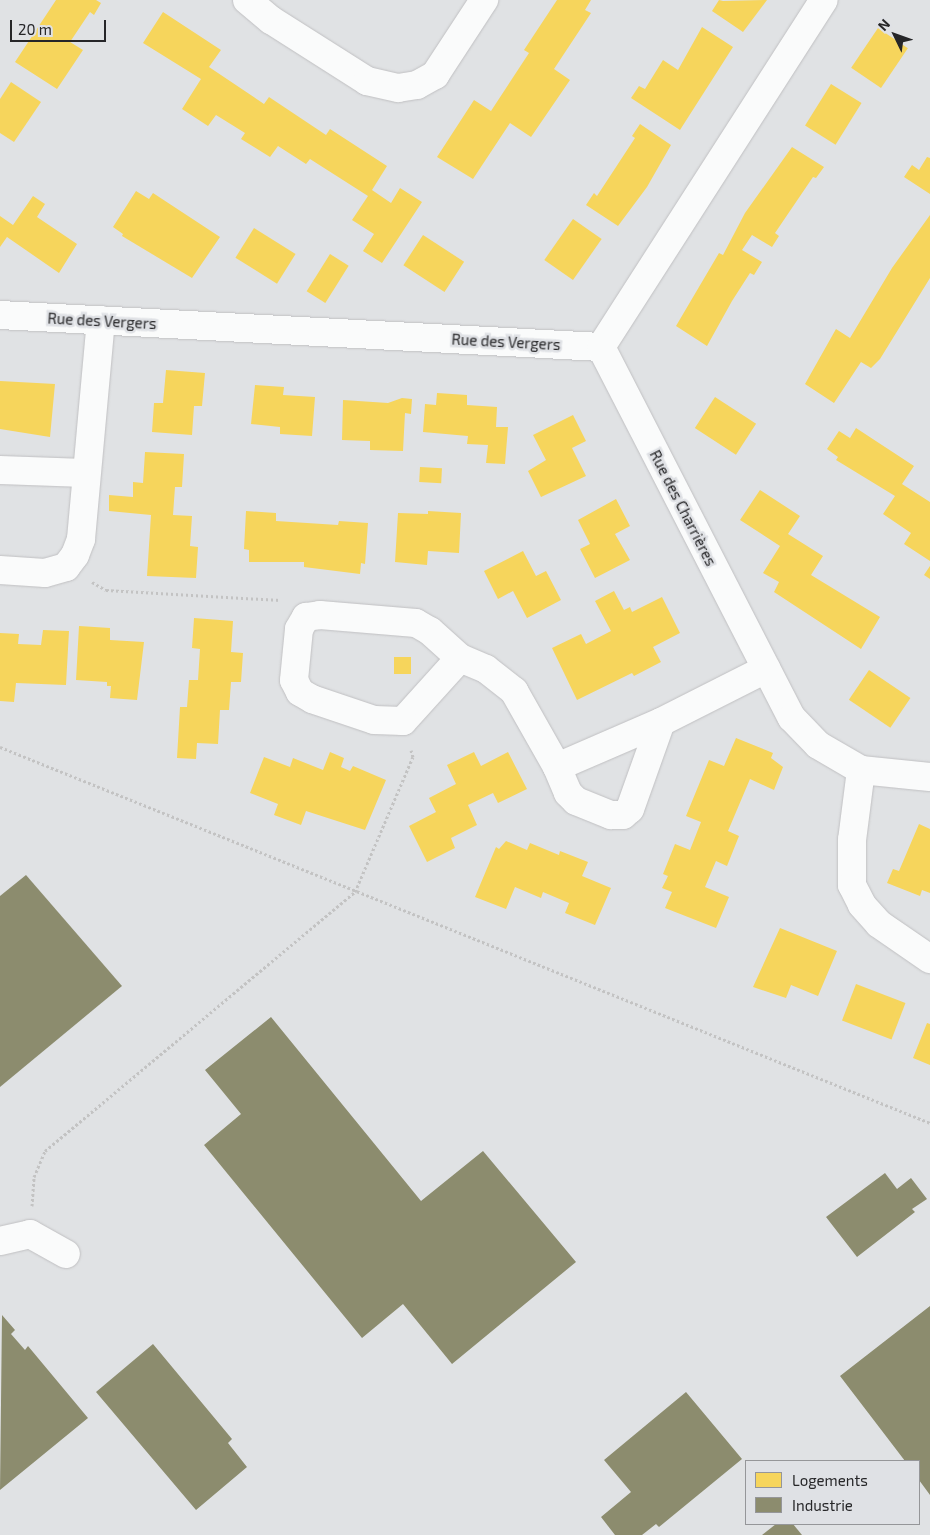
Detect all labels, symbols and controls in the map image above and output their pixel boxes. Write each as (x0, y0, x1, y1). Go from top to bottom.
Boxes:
scale bar (12, 10, 109, 42)
north arrow (870, 10, 920, 60)
text: N (874, 15, 893, 34)
text: 20 m (18, 20, 52, 38)
street label: Rue des Vergers (47, 309, 157, 333)
street label: Rue des Vergers (451, 330, 561, 354)
street label: Rue des Charrières (646, 447, 720, 569)
legend (745, 1460, 920, 1525)
text: Logements (792, 1471, 868, 1489)
text: Industrie (792, 1496, 853, 1514)

